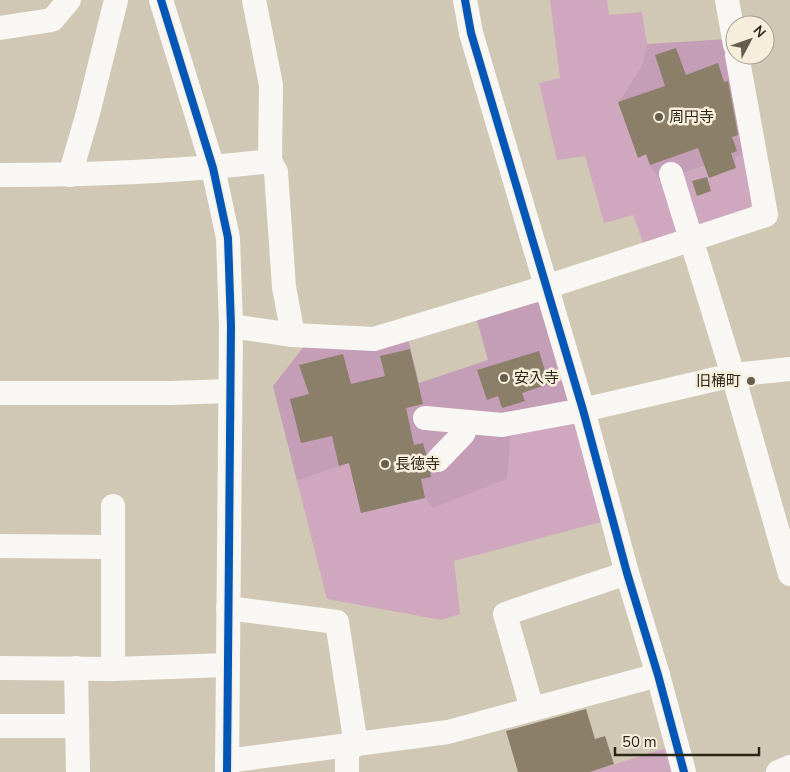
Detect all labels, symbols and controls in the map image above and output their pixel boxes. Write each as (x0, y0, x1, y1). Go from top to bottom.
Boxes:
north arrow (725, 15, 775, 65)
text: N (749, 22, 770, 42)
place label: 周円寺 (669, 107, 714, 127)
marker: 周円寺 (653, 111, 665, 123)
place label: 安入寺 (514, 368, 559, 388)
place label: 旧桶町 (696, 371, 741, 391)
marker: 安入寺 (498, 372, 510, 384)
marker: 旧桶町 (745, 375, 757, 387)
place label: 長徳寺 (395, 454, 440, 474)
marker: 長徳寺 (379, 458, 391, 470)
scale bar (615, 724, 759, 756)
text: 50 m (622, 732, 657, 752)

